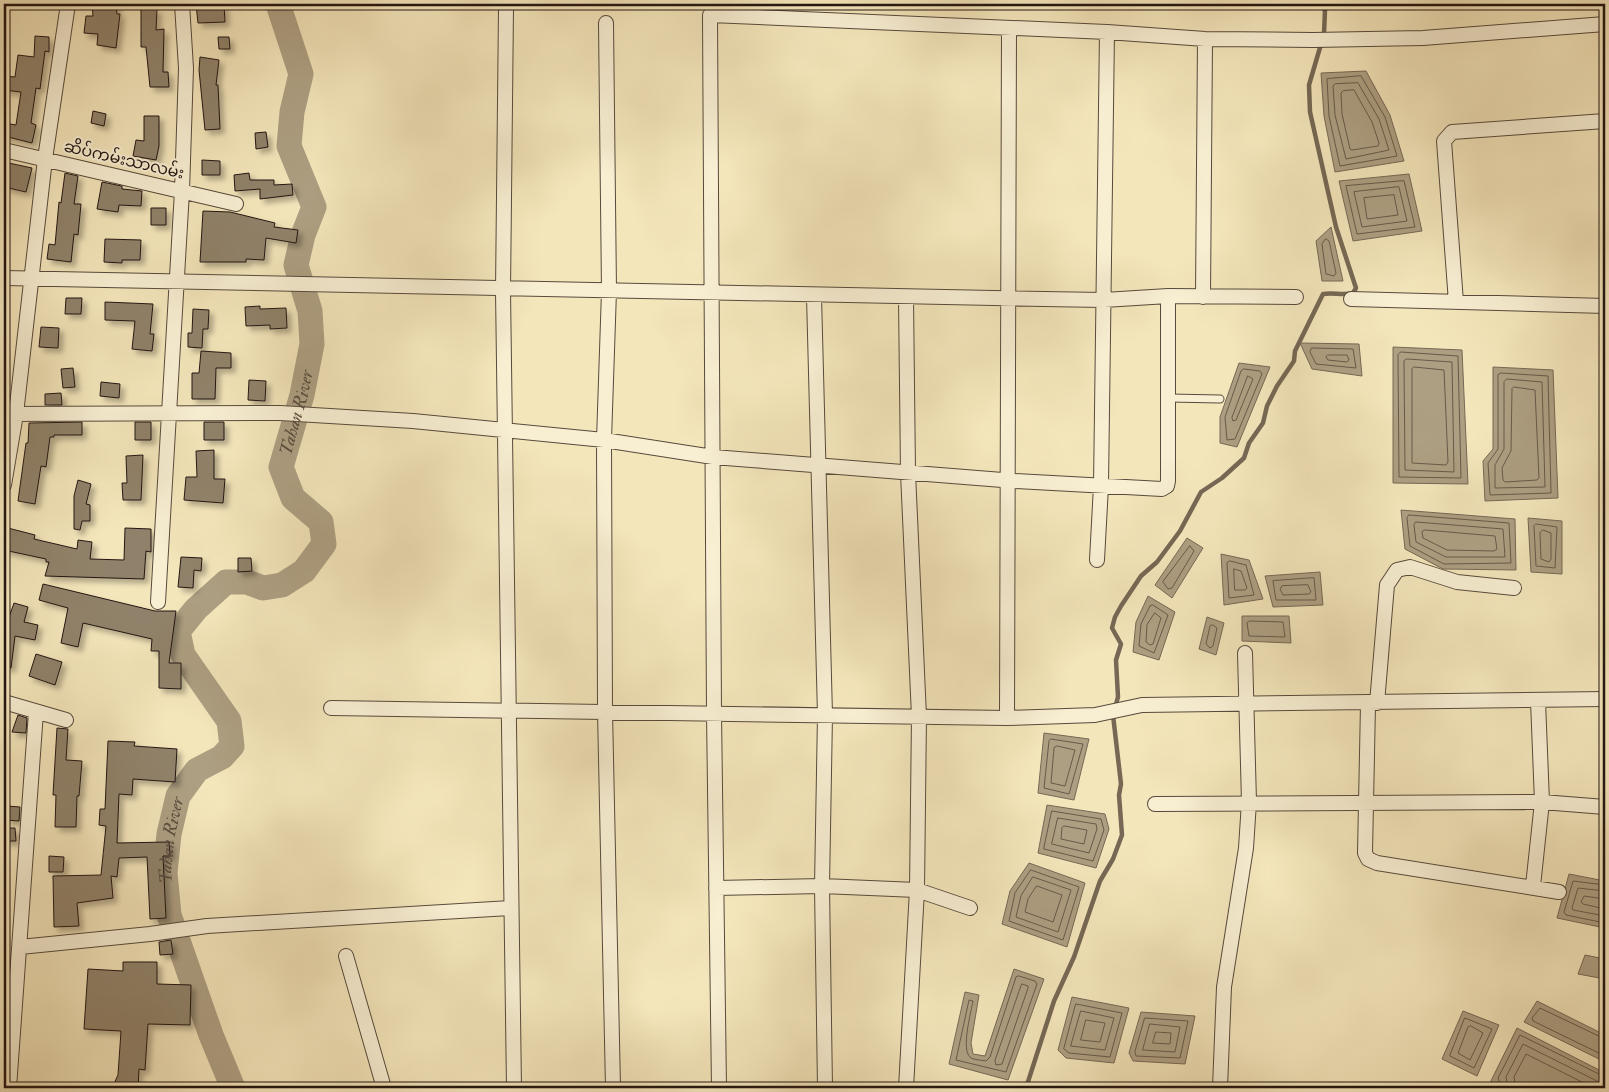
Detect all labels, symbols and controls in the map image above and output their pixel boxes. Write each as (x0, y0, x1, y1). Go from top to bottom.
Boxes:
street label: ဆိပ်ကမ်းသာလမ်း (62, 134, 187, 184)
water label: Tahan River (274, 367, 318, 458)
water label: Tahan River (153, 793, 189, 884)

